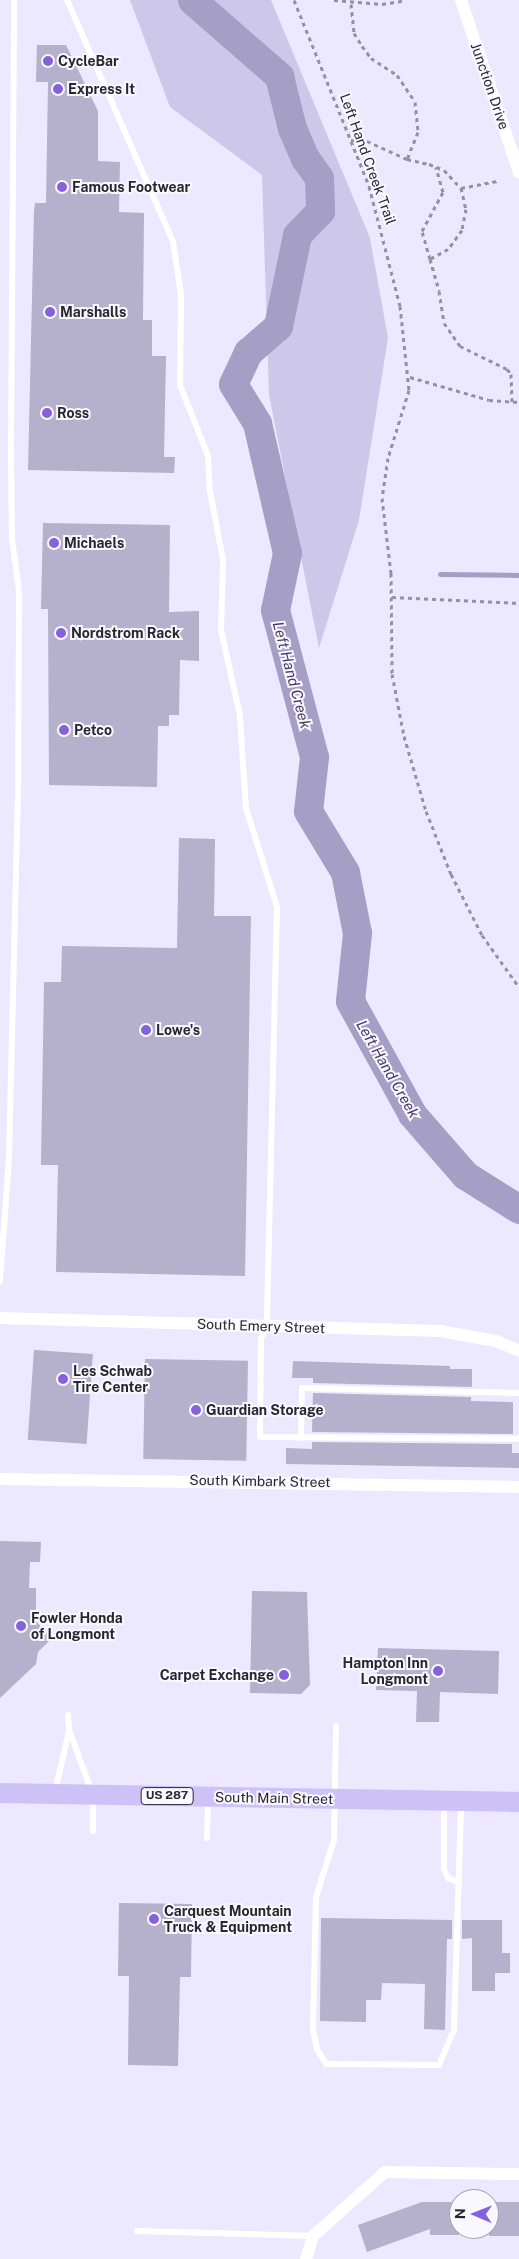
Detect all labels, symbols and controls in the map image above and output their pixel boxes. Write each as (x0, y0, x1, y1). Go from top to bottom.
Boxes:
street label: Junction Drive (467, 40, 513, 132)
place label: CycleBar (58, 53, 119, 69)
marker: CycleBar (42, 55, 54, 67)
place label: Express It (68, 81, 135, 97)
marker: Express It (52, 83, 64, 95)
street label: Left Hand Creek Trail (336, 91, 400, 227)
place label: Famous Footwear (72, 179, 190, 195)
marker: Famous Footwear (56, 181, 68, 193)
place label: Marshalls (60, 304, 126, 320)
marker: Marshalls (44, 306, 56, 318)
place label: Ross (57, 405, 89, 421)
marker: Ross (41, 407, 53, 419)
place label: Michaels (64, 535, 124, 551)
marker: Michaels (48, 537, 60, 549)
water label: Left Hand Creek (269, 619, 315, 731)
place label: Nordstrom Rack (71, 625, 180, 641)
marker: Nordstrom Rack (55, 627, 67, 639)
place label: Petco (74, 722, 112, 738)
marker: Petco (58, 724, 70, 736)
water label: Left Hand Creek (353, 1017, 423, 1121)
place label: Lowe's (156, 1022, 200, 1038)
marker: Lowe's (140, 1024, 152, 1036)
street label: South Emery Street (197, 1315, 325, 1337)
place label: Les Schwab Tire Center (73, 1363, 152, 1395)
marker: Les Schwab Tire Center (57, 1373, 69, 1385)
place label: Guardian Storage (206, 1402, 324, 1418)
marker: Guardian Storage (190, 1404, 202, 1416)
street label: South Kimbark Street (189, 1471, 331, 1491)
place label: Fowler Honda of Longmont (31, 1610, 123, 1642)
marker: Fowler Honda of Longmont (15, 1620, 27, 1632)
place label: Hampton Inn Longmont (342, 1655, 428, 1688)
marker: Hampton Inn Longmont (432, 1665, 444, 1677)
place label: Carpet Exchange (160, 1667, 274, 1683)
marker: Carpet Exchange (278, 1669, 290, 1681)
road number: US 287 (140, 1786, 194, 1805)
street label: South Main Street (215, 1789, 333, 1807)
place label: Carquest Mountain Truck & Equipment (164, 1903, 292, 1935)
marker: Carquest Mountain Truck & Equipment (148, 1913, 160, 1925)
north arrow (449, 2189, 499, 2239)
text: N (452, 2208, 468, 2219)

